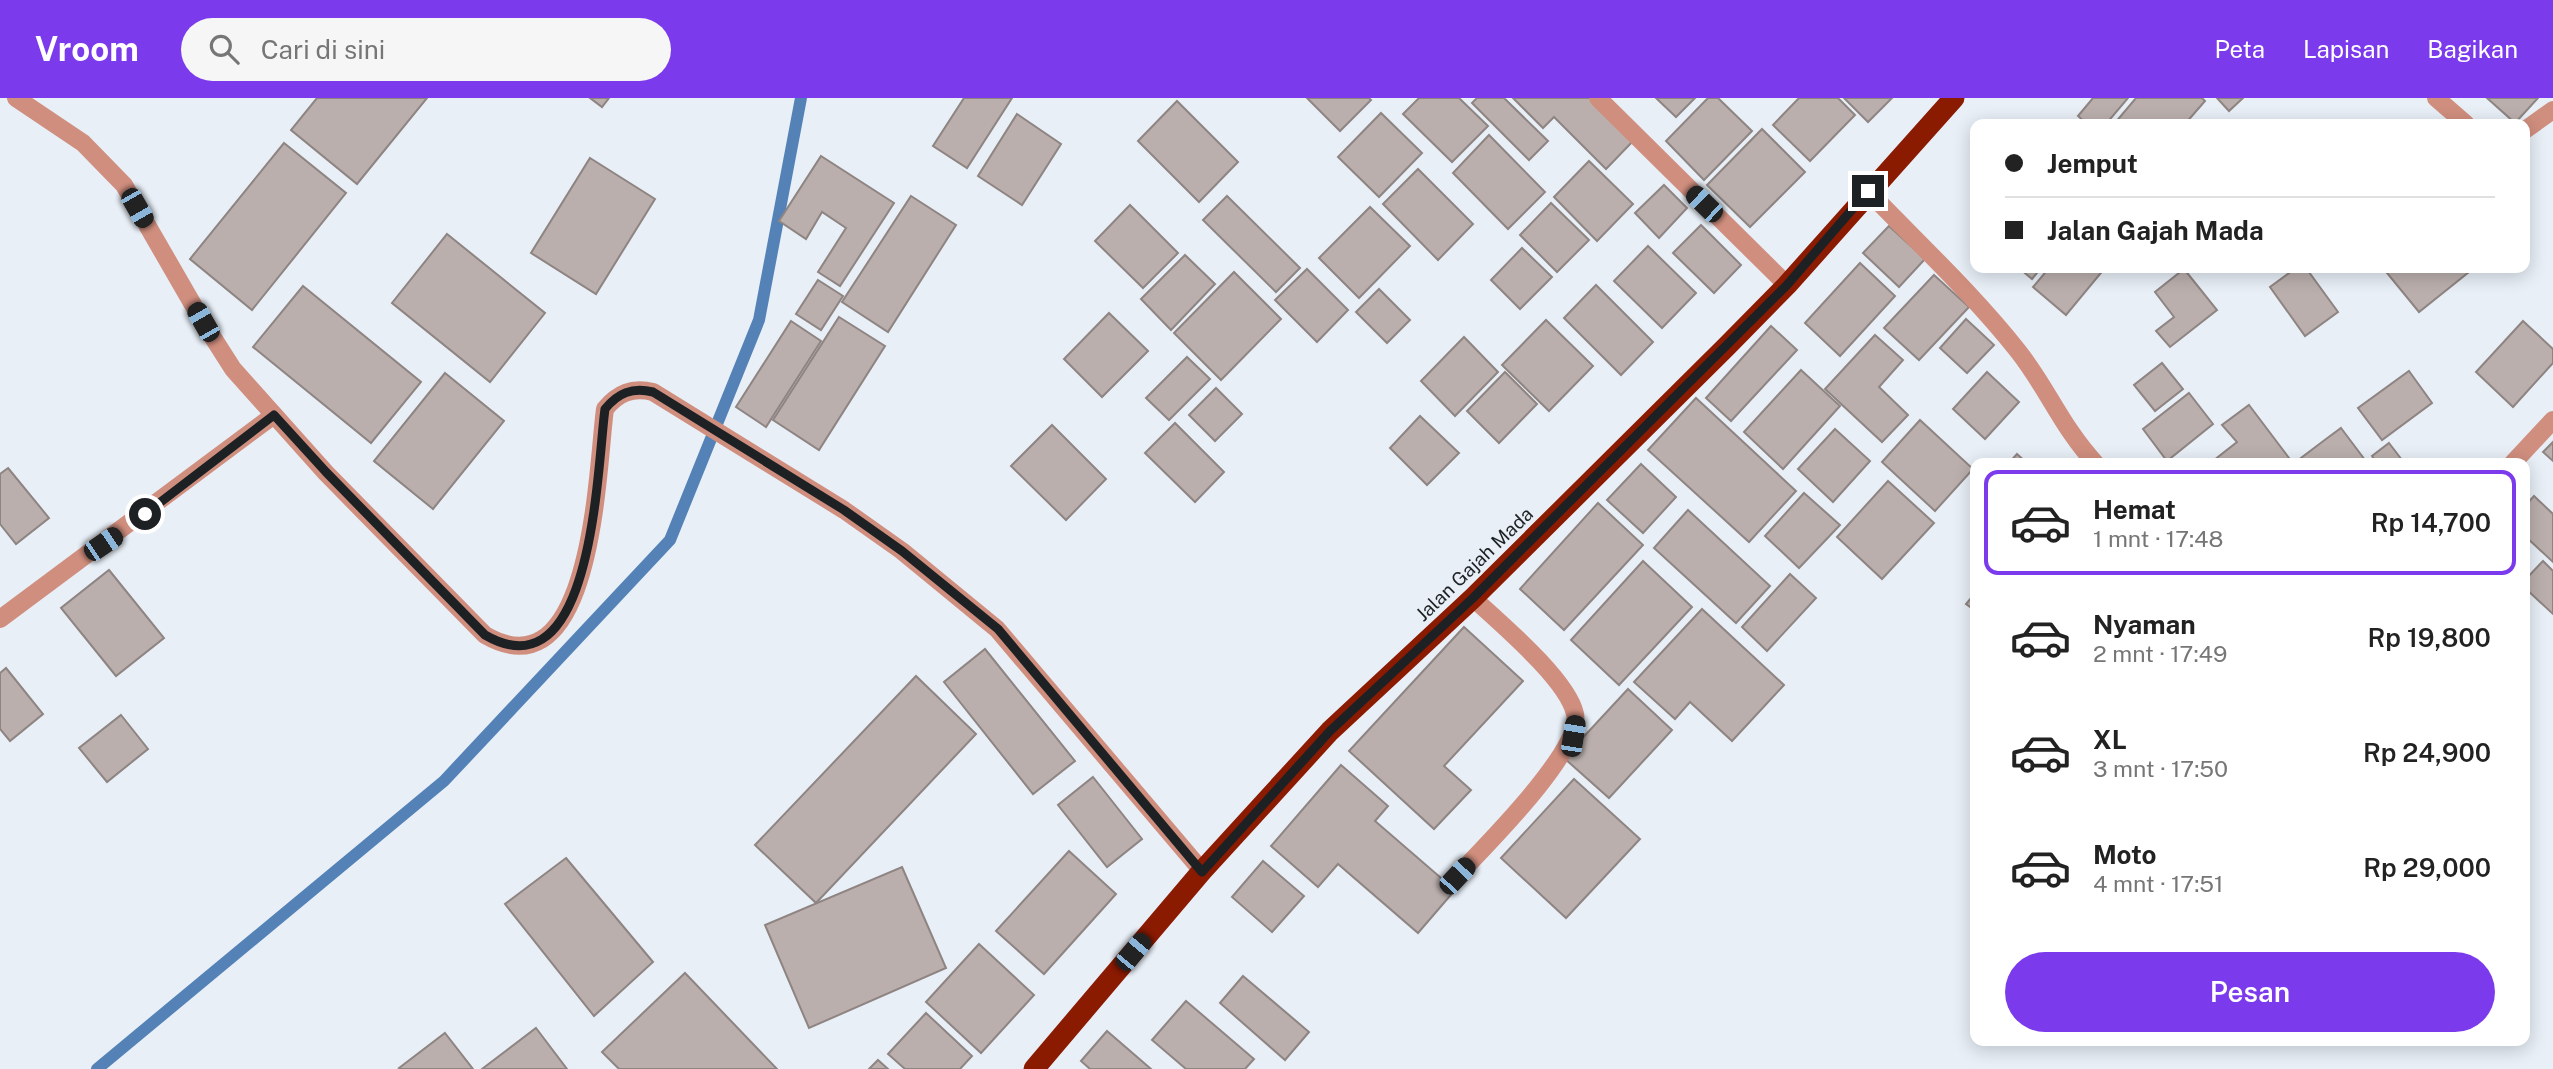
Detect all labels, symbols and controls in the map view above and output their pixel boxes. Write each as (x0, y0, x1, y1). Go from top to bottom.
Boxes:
search box (181, 18, 671, 81)
text: Vroom (35, 30, 139, 68)
icon: search (205, 30, 243, 68)
text: Cari di sini (261, 34, 385, 65)
text: Peta (2214, 35, 2265, 63)
text: Lapisan (2303, 35, 2389, 63)
text: Bagikan (2427, 35, 2518, 63)
text: Jemput (2047, 148, 2138, 179)
route end (1852, 175, 1884, 207)
car (1682, 182, 1727, 226)
car (118, 185, 157, 231)
text: Jalan Gajah Mada (2047, 215, 2264, 246)
car (184, 299, 223, 345)
icon: car (2009, 491, 2072, 554)
text: Hemat (2093, 494, 2176, 525)
route start (129, 498, 161, 530)
street label: Jalan Gajah Mada (1411, 503, 1537, 625)
text: Rp 14,700 (2371, 507, 2491, 538)
car (80, 524, 127, 564)
text: 1 mnt · 17:48 (2093, 525, 2223, 552)
icon: car (2009, 606, 2072, 669)
text: Nyaman (2093, 609, 2196, 640)
text: Rp 19,800 (2368, 622, 2491, 653)
text: 2 mnt · 17:49 (2093, 640, 2227, 667)
car (1560, 714, 1587, 758)
icon: car (2009, 721, 2072, 784)
text: XL (2093, 724, 2127, 755)
text: Rp 24,900 (2363, 737, 2491, 768)
text: 3 mnt · 17:50 (2093, 755, 2228, 782)
icon: car (2009, 836, 2072, 899)
text: Moto (2093, 839, 2156, 870)
text: Rp 29,000 (2363, 852, 2491, 883)
car (1435, 853, 1480, 899)
text: 4 mnt · 17:51 (2093, 870, 2223, 897)
car (1112, 929, 1155, 975)
button: Pesan (2005, 952, 2495, 1032)

